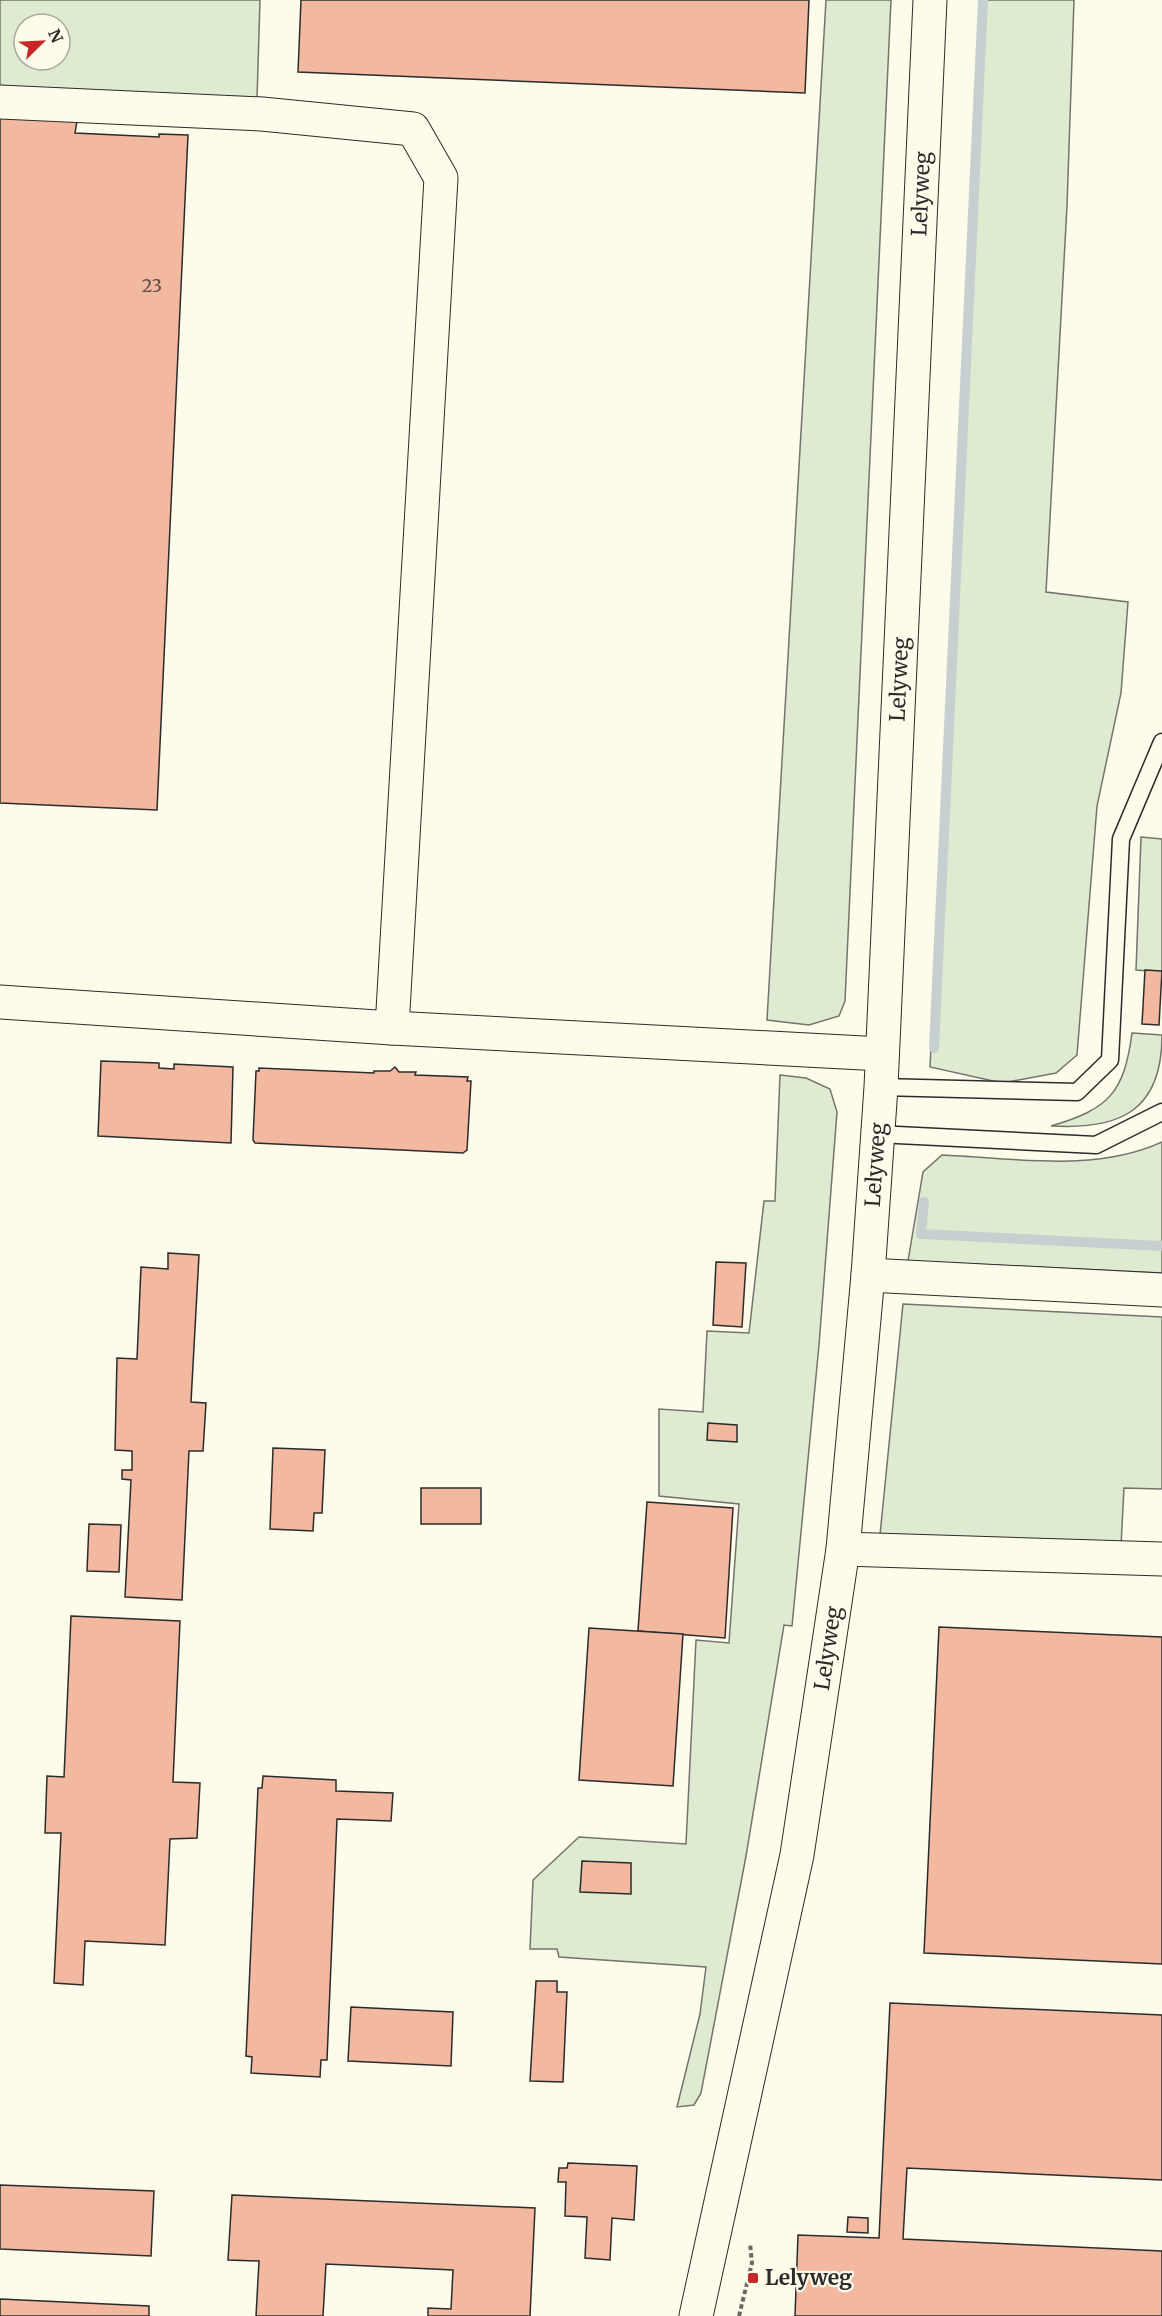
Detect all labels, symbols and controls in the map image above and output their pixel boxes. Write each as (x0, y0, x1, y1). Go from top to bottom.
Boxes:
north arrow (12, 12, 72, 72)
text: N (44, 26, 68, 46)
street label: Lelyweg (905, 151, 936, 237)
house number: 23 (142, 274, 162, 297)
street label: Lelyweg (883, 636, 914, 722)
street label: Lelyweg (859, 1121, 892, 1208)
street label: Lelyweg (808, 1604, 847, 1692)
place label: Lelyweg (765, 2264, 852, 2291)
marker: Lelyweg (746, 2271, 760, 2285)

